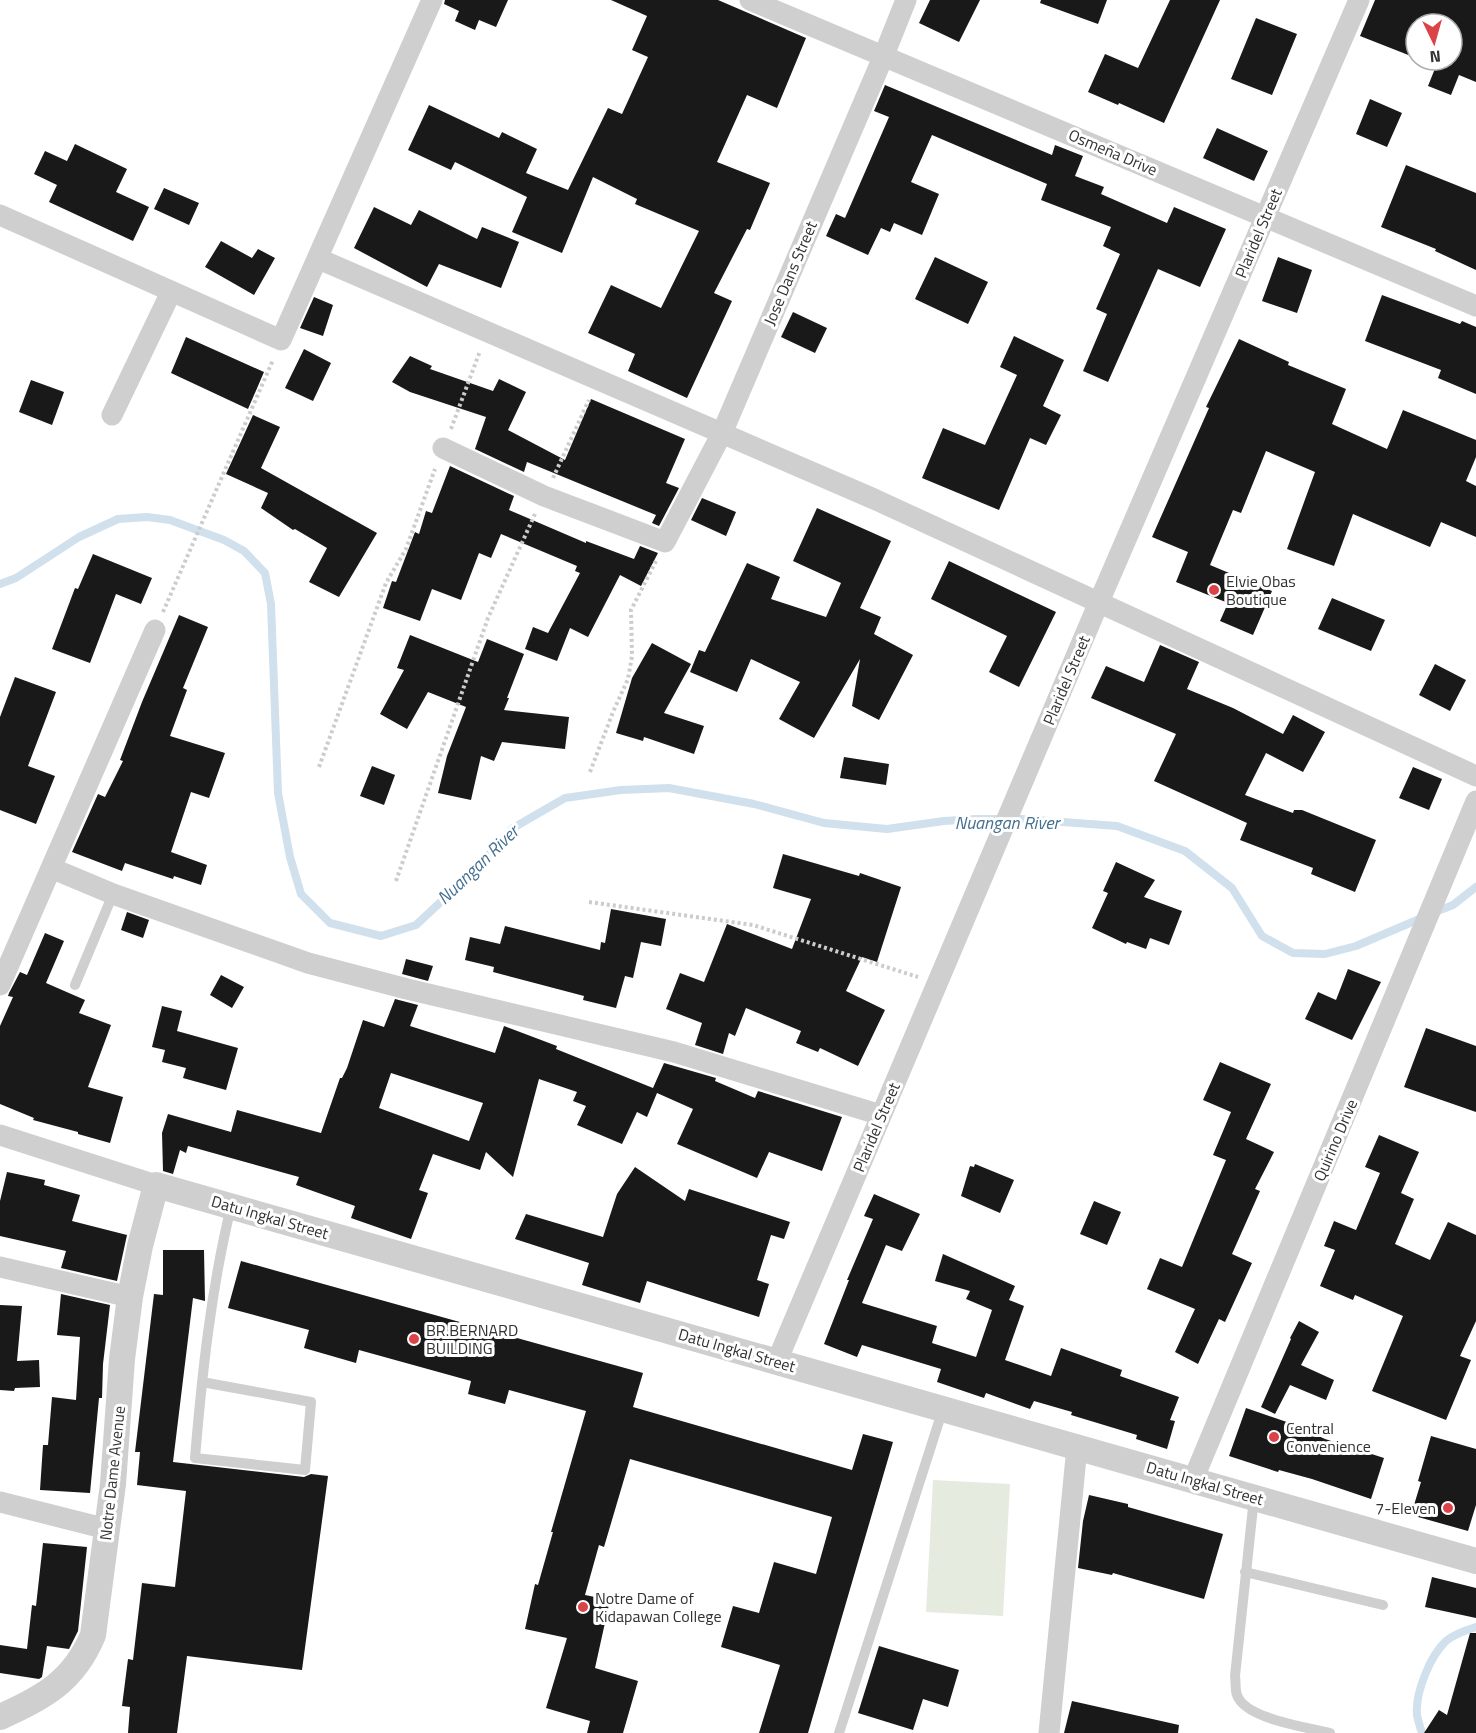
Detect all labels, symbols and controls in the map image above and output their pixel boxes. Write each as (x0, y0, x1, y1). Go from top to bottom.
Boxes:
north arrow (1404, 12, 1464, 72)
text: N (1429, 45, 1442, 69)
street label: Osmeña Drive (1065, 122, 1161, 182)
street label: Plaridel Street (1228, 184, 1288, 282)
street label: Jose Dans Street (757, 217, 823, 329)
place label: Elvie Obas Boutique (1226, 569, 1296, 611)
marker: Elvie Obas Boutique (1207, 583, 1221, 597)
street label: Plaridel Street (1036, 631, 1096, 729)
water label: Nuangan River (955, 809, 1062, 836)
water label: Nuangan River (431, 817, 526, 911)
street label: Plaridel Street (846, 1078, 906, 1176)
street label: Quirino Drive (1307, 1095, 1363, 1185)
street label: Datu Ingkal Street (209, 1189, 332, 1245)
place label: BR.BERNARD BUILDING (426, 1318, 518, 1360)
street label: Datu Ingkal Street (676, 1322, 799, 1378)
marker: BR.BERNARD BUILDING (407, 1332, 421, 1346)
street label: Notre Dame Avenue (93, 1405, 131, 1541)
place label: Central Convenience (1286, 1416, 1371, 1458)
marker: Central Convenience (1267, 1430, 1281, 1444)
street label: Datu Ingkal Street (1144, 1455, 1267, 1511)
place label: 7-Eleven (1375, 1496, 1436, 1520)
marker: 7-Eleven (1441, 1501, 1455, 1515)
place label: Notre Dame of Kidapawan College (595, 1586, 722, 1628)
marker: Notre Dame of Kidapawan College (576, 1600, 590, 1614)

